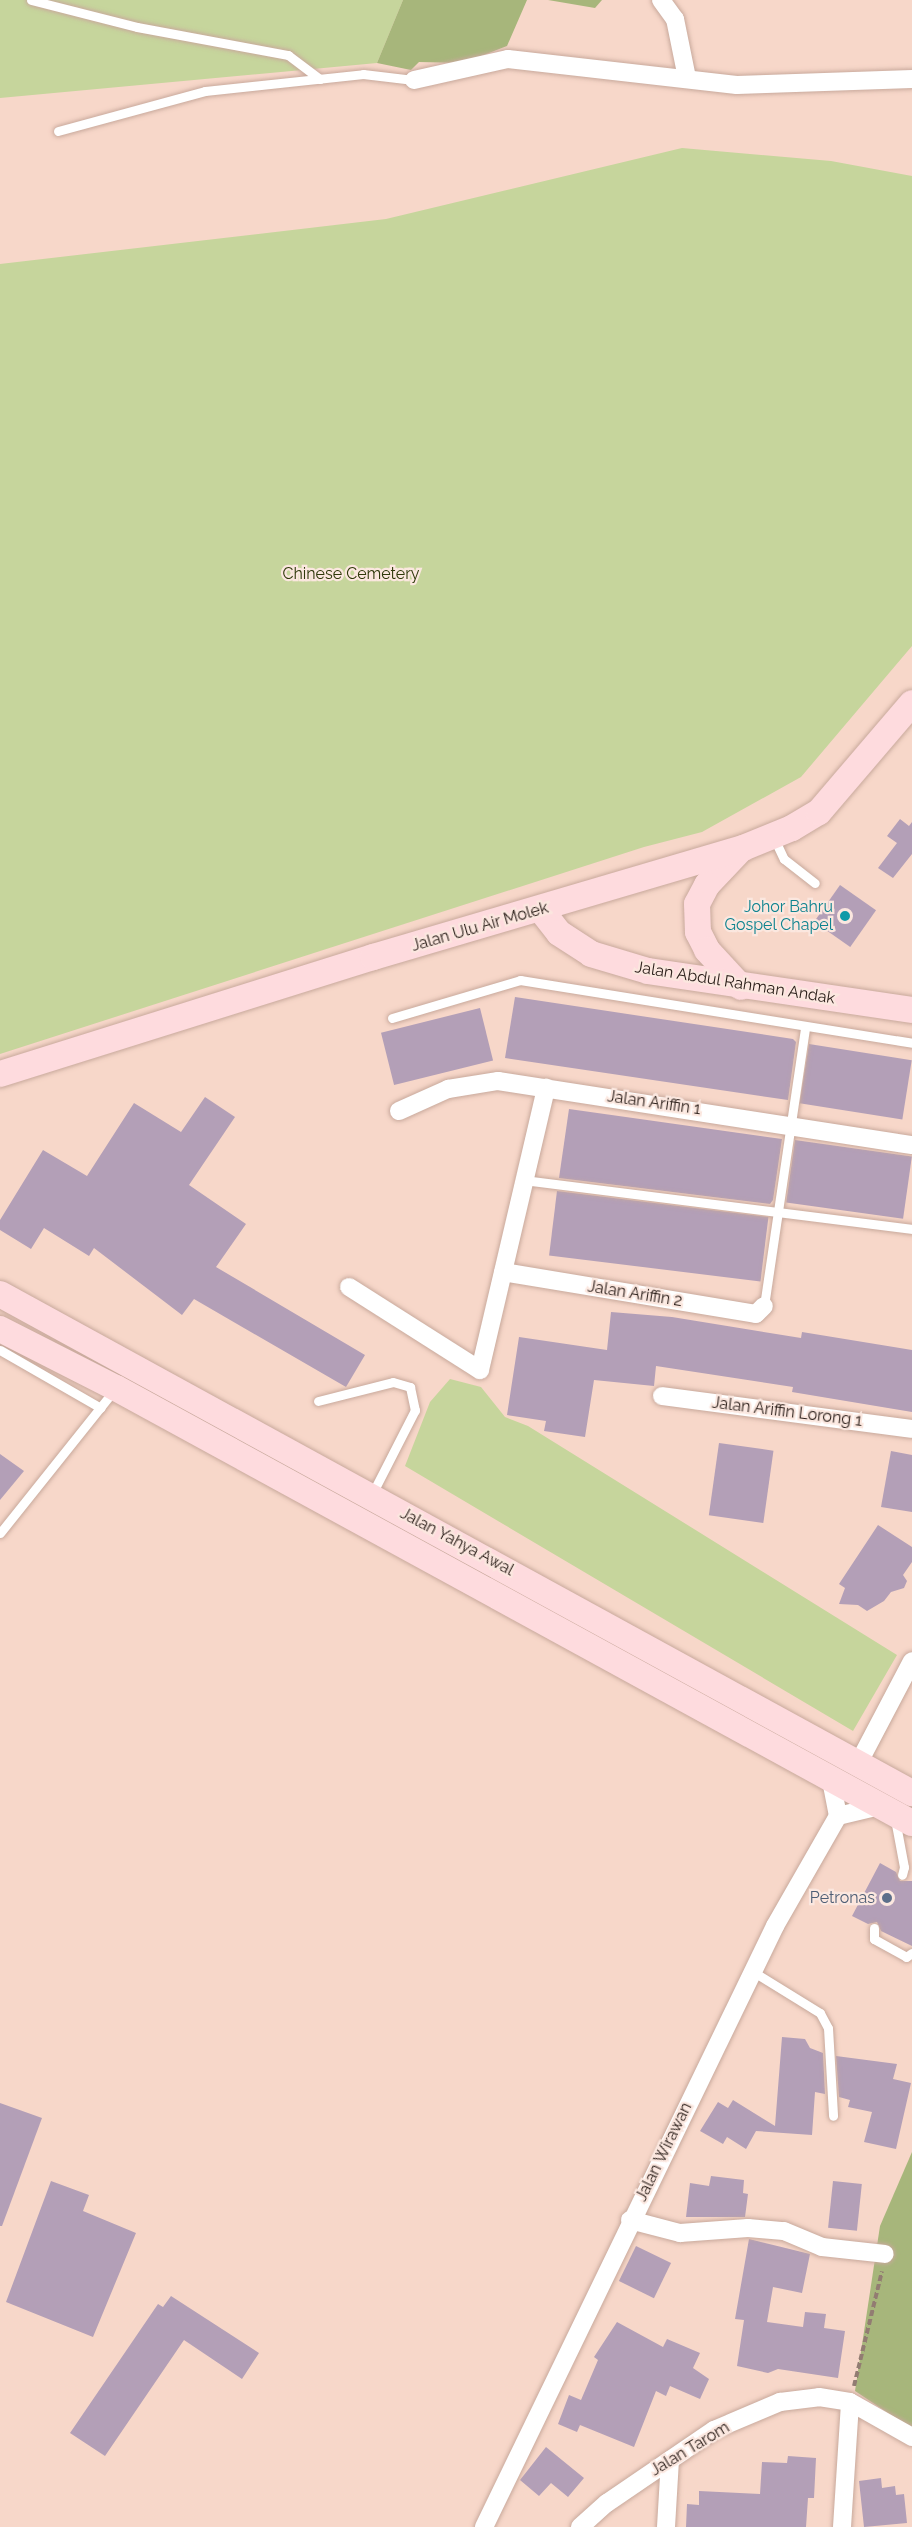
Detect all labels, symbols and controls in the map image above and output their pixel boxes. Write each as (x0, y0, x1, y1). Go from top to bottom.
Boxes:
park label: Chinese Cemetery (282, 564, 420, 584)
place label: Johor Bahru Gospel Chapel (724, 897, 833, 935)
street label: Jalan Ulu Air Molek (409, 898, 551, 956)
marker: Johor Bahru Gospel Chapel (838, 909, 852, 923)
street label: Jalan Abdul Rahman Andak (633, 958, 837, 1008)
street label: Jalan Ariffin 1 (606, 1087, 702, 1119)
street label: Jalan Ariffin 2 (586, 1277, 684, 1311)
street label: Jalan Ariffin Lorong 1 (711, 1393, 863, 1431)
street label: Jalan Yahya Awal (396, 1504, 518, 1580)
place label: Petronas (810, 1888, 875, 1908)
marker: Petronas (880, 1891, 894, 1905)
street label: Jalan Wirawan (632, 2099, 696, 2205)
street label: Jalan Tarom (647, 2418, 733, 2480)

